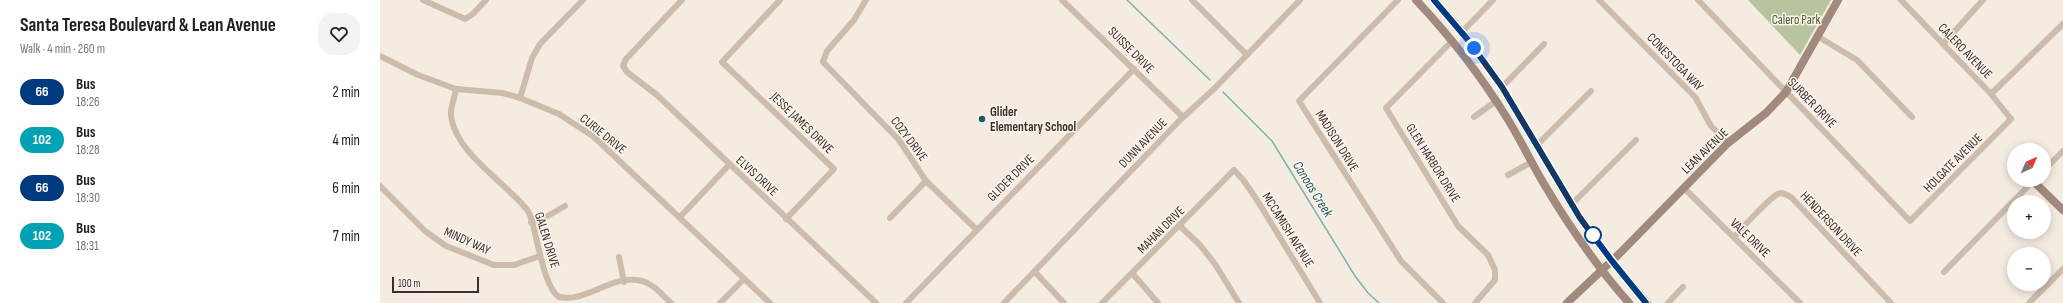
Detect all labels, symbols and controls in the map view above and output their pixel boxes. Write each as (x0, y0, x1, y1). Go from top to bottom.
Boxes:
park label: Calero Park (1772, 12, 1820, 28)
button: heart (318, 13, 360, 55)
text: Santa Teresa Boulevard & Lean Avenue (20, 14, 276, 37)
street label: CALERO AVENUE (1934, 20, 1996, 82)
street label: SUISSE DRIVE (1104, 23, 1158, 77)
street label: CONESTOGA WAY (1643, 30, 1707, 95)
your location (1464, 38, 1484, 58)
text: Walk · 4 min · 260 m (20, 41, 105, 57)
text: Bus (76, 75, 95, 94)
street label: SURBER DRIVE (1784, 75, 1840, 131)
text: 66 (35, 83, 49, 100)
text: 2 min (333, 83, 360, 102)
street label: JESSE JAMES DRIVE (766, 88, 837, 157)
text: 18:26 (76, 94, 100, 110)
place label: Glider Elementary School (990, 104, 1077, 135)
street label: MADISON DRIVE (1312, 107, 1362, 175)
street label: CURIE DRIVE (577, 110, 629, 158)
street label: COZY DRIVE (887, 114, 931, 164)
marker: Glider Elementary School (977, 114, 987, 124)
street label: DUNN AVENUE (1115, 115, 1171, 171)
street label: GLEN HARBOR DRIVE (1402, 121, 1464, 205)
text: Bus (76, 123, 95, 142)
street label: LEAN AVENUE (1678, 125, 1732, 177)
street label: HOLGATE AVENUE (1920, 130, 1986, 196)
text: 102 (33, 131, 51, 148)
text: 4 min (333, 131, 360, 150)
text: 18:28 (76, 142, 100, 158)
north arrow (2007, 143, 2051, 187)
map controls (2007, 143, 2051, 291)
street label: GLIDER DRIVE (984, 151, 1038, 205)
street label: ELVIS DRIVE (733, 152, 781, 200)
water label: Canoas Creek (1289, 158, 1337, 221)
text: Bus (76, 171, 95, 190)
text: 66 (35, 179, 49, 196)
text: 6 min (332, 179, 360, 198)
street label: HENDERSON DRIVE (1797, 188, 1865, 260)
text: 18:30 (76, 190, 100, 206)
street label: MCCAMISH AVENUE (1259, 190, 1317, 270)
button: + (2007, 195, 2051, 239)
street label: MAHAN DRIVE (1134, 203, 1188, 257)
street label: GALEN DRIVE (531, 210, 563, 270)
street label: VALE DRIVE (1727, 215, 1773, 261)
text: Bus (76, 219, 95, 238)
street label: MINDY WAY (441, 224, 493, 259)
unlabelled marker (1584, 226, 1602, 244)
text: 102 (33, 227, 51, 244)
text: 7 min (333, 227, 360, 246)
text: 18:31 (76, 238, 99, 254)
button: − (2007, 247, 2051, 291)
scale bar (392, 275, 479, 294)
text: 100 m (398, 277, 420, 290)

